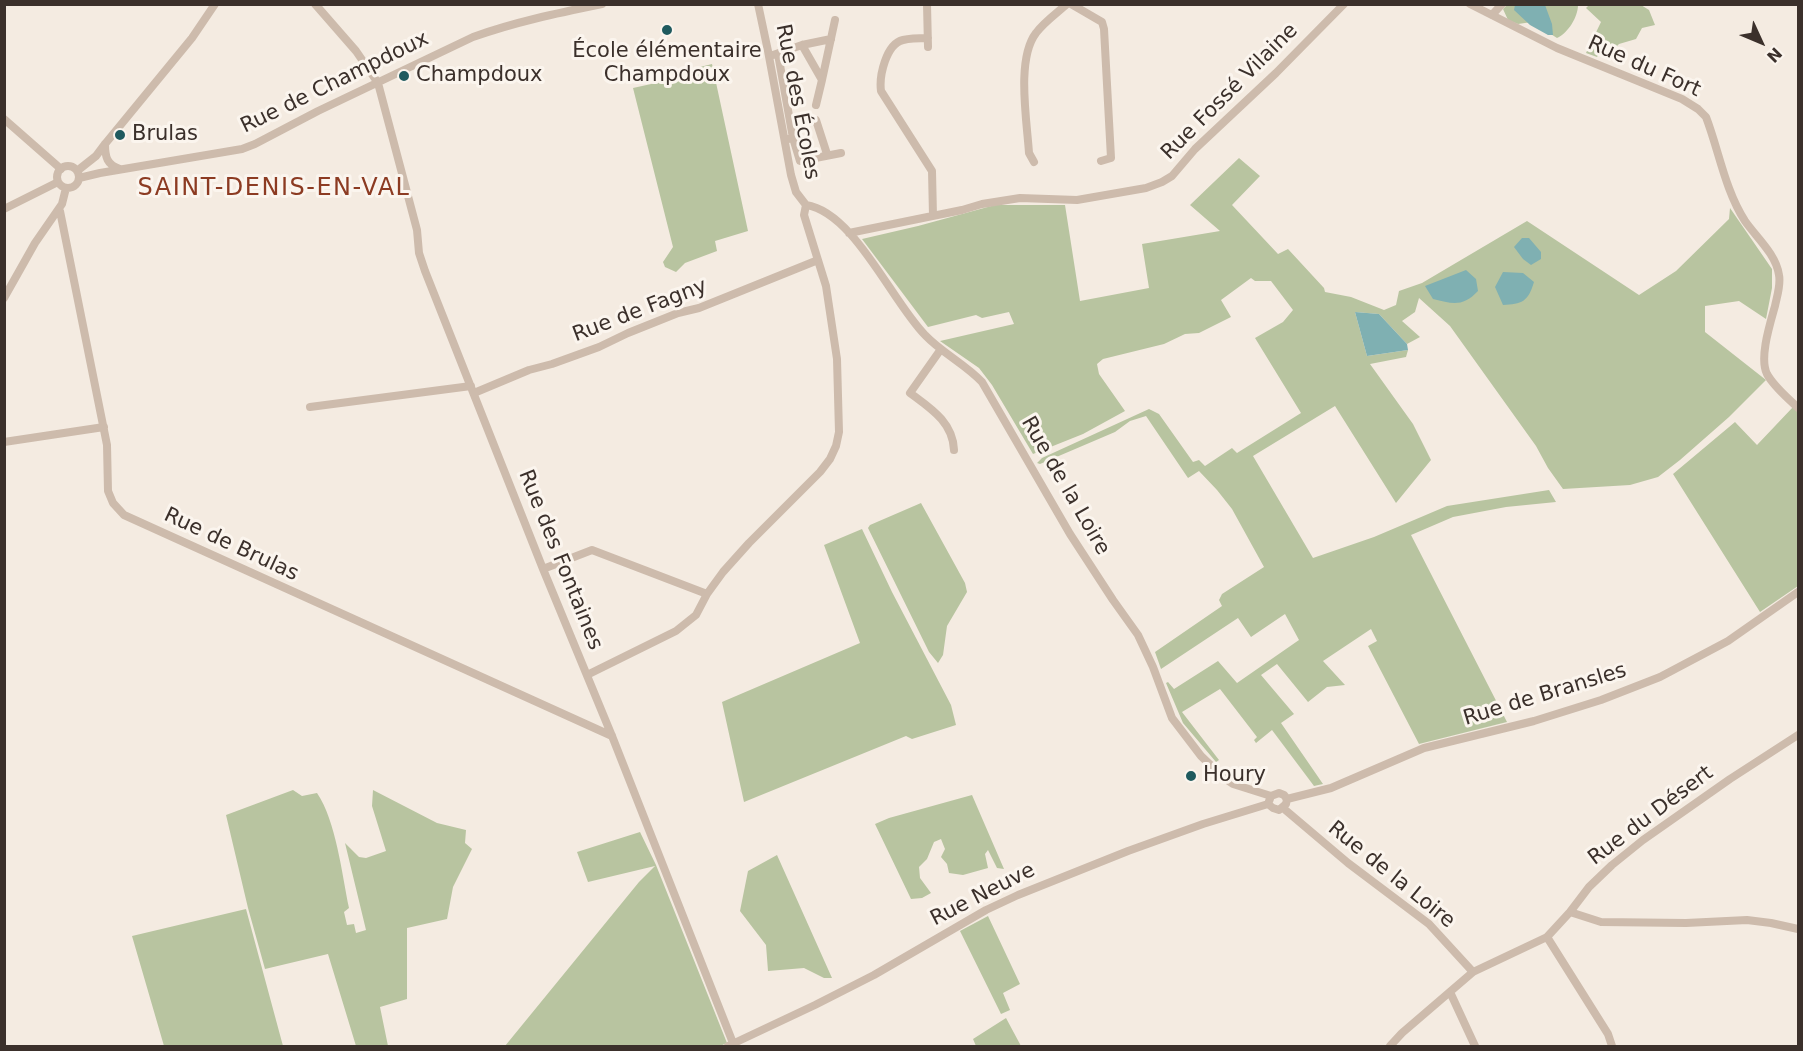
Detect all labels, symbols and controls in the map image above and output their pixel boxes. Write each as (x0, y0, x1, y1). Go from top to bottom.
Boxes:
north arrow (1731, 12, 1791, 72)
street label: Rue Fossé Vilaine (1156, 18, 1304, 166)
street label: Rue des Écoles (770, 22, 824, 182)
marker: École élémentaire Champdoux (660, 23, 674, 37)
street label: Rue de Champdoux (237, 27, 433, 139)
street label: Rue du Fort (1584, 31, 1704, 103)
place label: École élémentaire Champdoux (572, 39, 762, 89)
text: N (1763, 43, 1786, 66)
place label: Champdoux (416, 63, 543, 89)
marker: Champdoux (397, 69, 411, 83)
place label: Brulas (132, 122, 198, 148)
marker: Brulas (113, 128, 127, 142)
district label: SAINT-DENIS-EN-VAL (138, 175, 410, 203)
street label: Rue de Fagny (569, 274, 711, 348)
street label: Rue de la Loire (1015, 412, 1115, 560)
street label: Rue des Fontaines (512, 466, 608, 654)
street label: Rue de Brulas (160, 503, 302, 587)
street label: Rue de Bransles (1460, 658, 1630, 732)
street label: Rue du Désert (1584, 761, 1718, 871)
place label: Houry (1203, 763, 1266, 789)
marker: Houry (1184, 769, 1198, 783)
street label: Rue de la Loire (1322, 816, 1460, 934)
street label: Rue Neuve (927, 858, 1039, 932)

